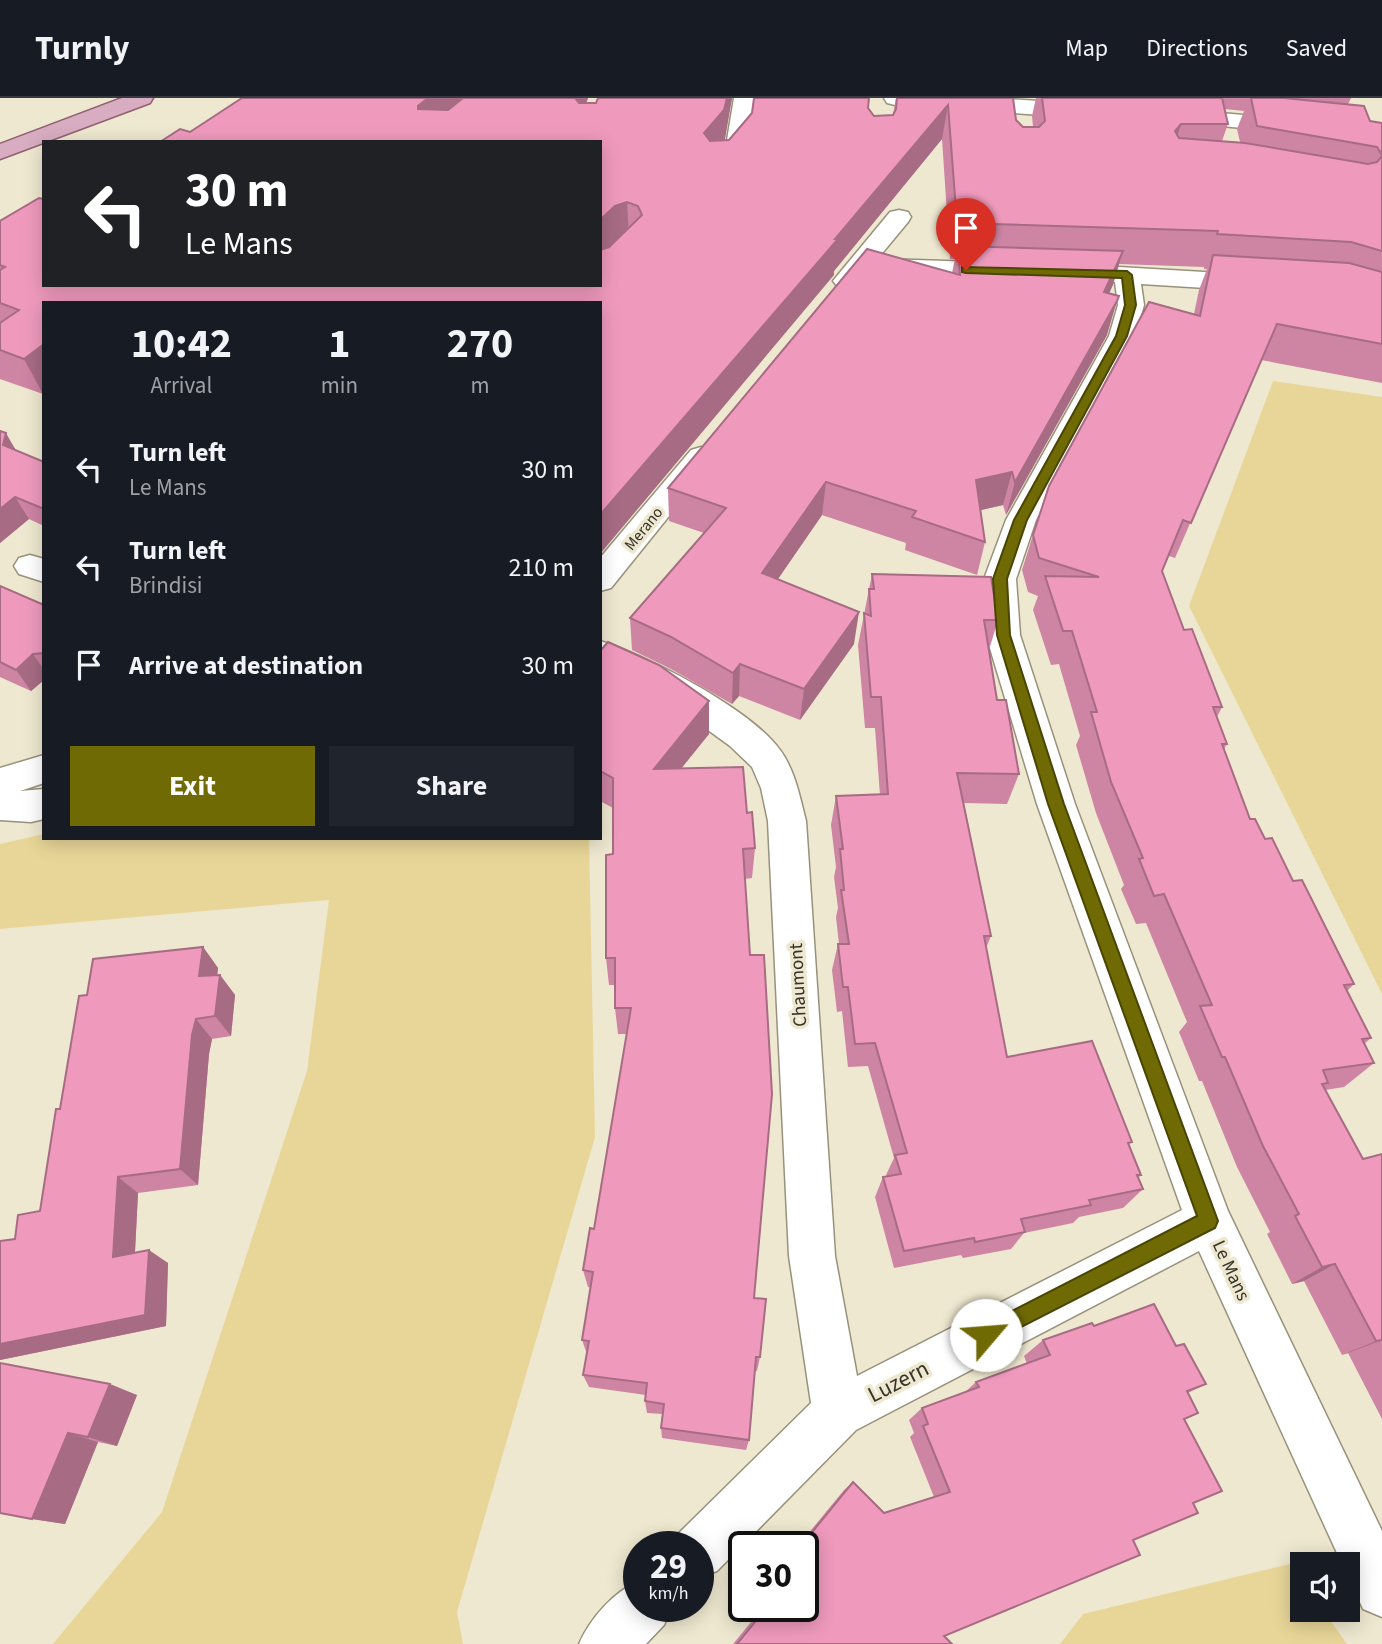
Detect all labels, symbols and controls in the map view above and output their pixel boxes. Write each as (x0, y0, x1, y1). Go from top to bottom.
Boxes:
text: Turnly (35, 25, 129, 72)
text: Map (1065, 31, 1108, 66)
text: Directions (1146, 31, 1248, 66)
text: Saved (1286, 31, 1347, 66)
text: 30 m (185, 156, 289, 226)
icon: left (70, 168, 161, 259)
pin (936, 198, 996, 270)
icon: arrive (947, 209, 985, 247)
text: Le Mans (185, 221, 293, 267)
text: 10:42 (131, 314, 232, 374)
text: 1 (328, 314, 350, 374)
text: 270 (447, 314, 513, 374)
text: Arrival (150, 369, 212, 402)
text: min (321, 369, 358, 402)
text: m (470, 369, 490, 402)
text: Turn left (129, 434, 226, 471)
icon: left (70, 450, 108, 488)
text: 30 m (521, 451, 574, 488)
text: Le Mans (129, 471, 206, 504)
street label: Merano (619, 502, 668, 555)
text: Turn left (129, 532, 226, 569)
icon: left (70, 548, 108, 586)
text: 210 m (508, 549, 574, 586)
text: Brindisi (129, 569, 202, 602)
icon: arrive (70, 646, 108, 684)
text: Arrive at destination (129, 647, 363, 684)
text: 30 m (521, 647, 574, 684)
button: Exit (70, 746, 315, 826)
button: Share (329, 746, 574, 826)
street label: Chaumont (783, 942, 814, 1028)
street label: Le Mans (1205, 1236, 1256, 1305)
position arrow (949, 1298, 1023, 1372)
street label: Luzern (862, 1352, 935, 1411)
speed limit sign: 30 (728, 1531, 819, 1622)
text: 29 (650, 1542, 687, 1592)
map controls (1290, 1552, 1360, 1622)
button: sound (1290, 1552, 1360, 1622)
text: km/h (649, 1581, 688, 1606)

